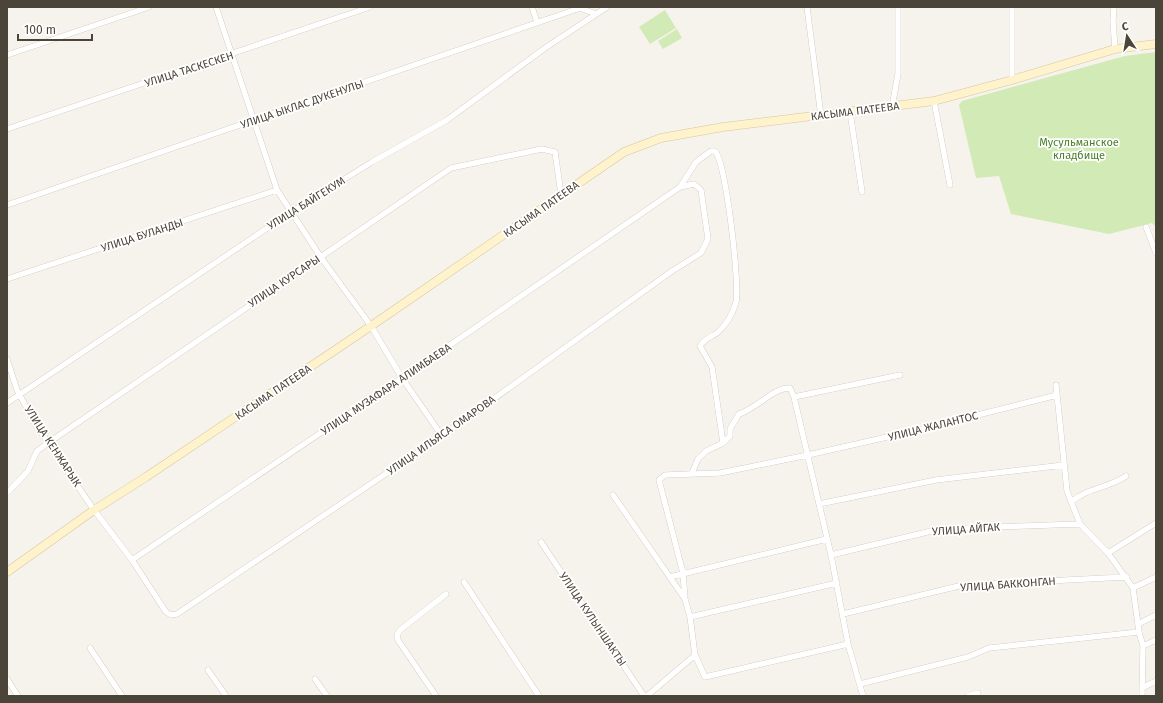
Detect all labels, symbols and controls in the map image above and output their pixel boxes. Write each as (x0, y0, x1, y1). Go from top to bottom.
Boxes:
scale bar (18, 16, 92, 42)
north arrow (1107, 16, 1147, 56)
text: С (1121, 20, 1130, 34)
text: 100 m (24, 23, 56, 37)
street label: УЛИЦА ТАСКЕСКЕН (143, 49, 235, 90)
street label: УЛИЦА ЫКЛАС ДУКЕНУЛЫ (239, 77, 365, 132)
street label: КАСЫМА ПАТЕЕВА (810, 100, 901, 123)
park label: Мусульманское кладбище (1039, 136, 1119, 162)
street label: УЛИЦА БАЙГЕКУМ (265, 174, 348, 233)
street label: КАСЫМА ПАТЕЕВА (501, 178, 582, 240)
street label: УЛИЦА БУЛАНДЫ (99, 216, 185, 255)
street label: УЛИЦА КУРСАРЫ (246, 253, 323, 310)
street label: УЛИЦА МУЗАФАРА АЛИМБАЕВА (319, 341, 454, 438)
street label: КАСЫМА ПАТЕЕВА (233, 362, 314, 423)
street label: УЛИЦА ИЛЬЯСА ОМАРОВА (385, 393, 499, 478)
street label: УЛИЦА КЕНЖАРЫК (22, 403, 84, 490)
street label: УЛИЦА ЖАЛАНТОС (887, 409, 980, 444)
street label: УЛИЦА АЙГАК (932, 521, 1001, 538)
street label: УЛИЦА КУЛЫНШАКТЫ (556, 570, 629, 669)
street label: УЛИЦА БАККОНГАН (960, 575, 1056, 594)

